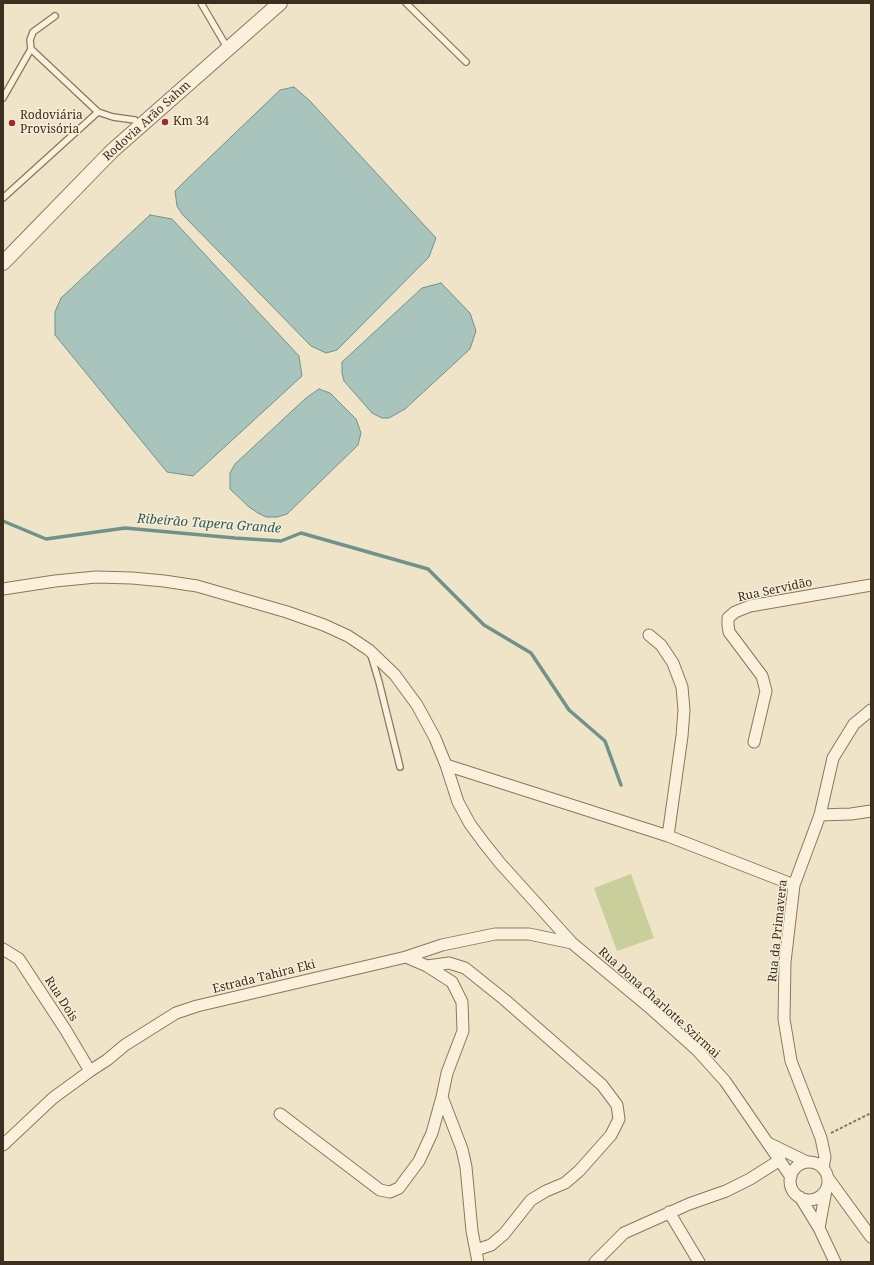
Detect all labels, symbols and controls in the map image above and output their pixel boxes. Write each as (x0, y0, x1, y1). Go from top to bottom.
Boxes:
street label: Rodovia Arão Sahm (100, 78, 194, 164)
place label: Rodoviária Provisória (20, 109, 83, 137)
place label: Km 34 (173, 115, 209, 129)
marker: Km 34 (160, 117, 170, 127)
marker: Rodoviária Provisória (7, 118, 17, 128)
water label: Ribeirão Tapera Grande (136, 511, 282, 537)
street label: Rua Servidão (736, 575, 814, 605)
street label: Rua da Primavera (765, 879, 791, 983)
street label: Rua Dona Charlotte Szirmai (595, 945, 723, 1061)
street label: Estrada Tahira Eki (211, 957, 317, 997)
street label: Rua Dois (41, 974, 81, 1024)

